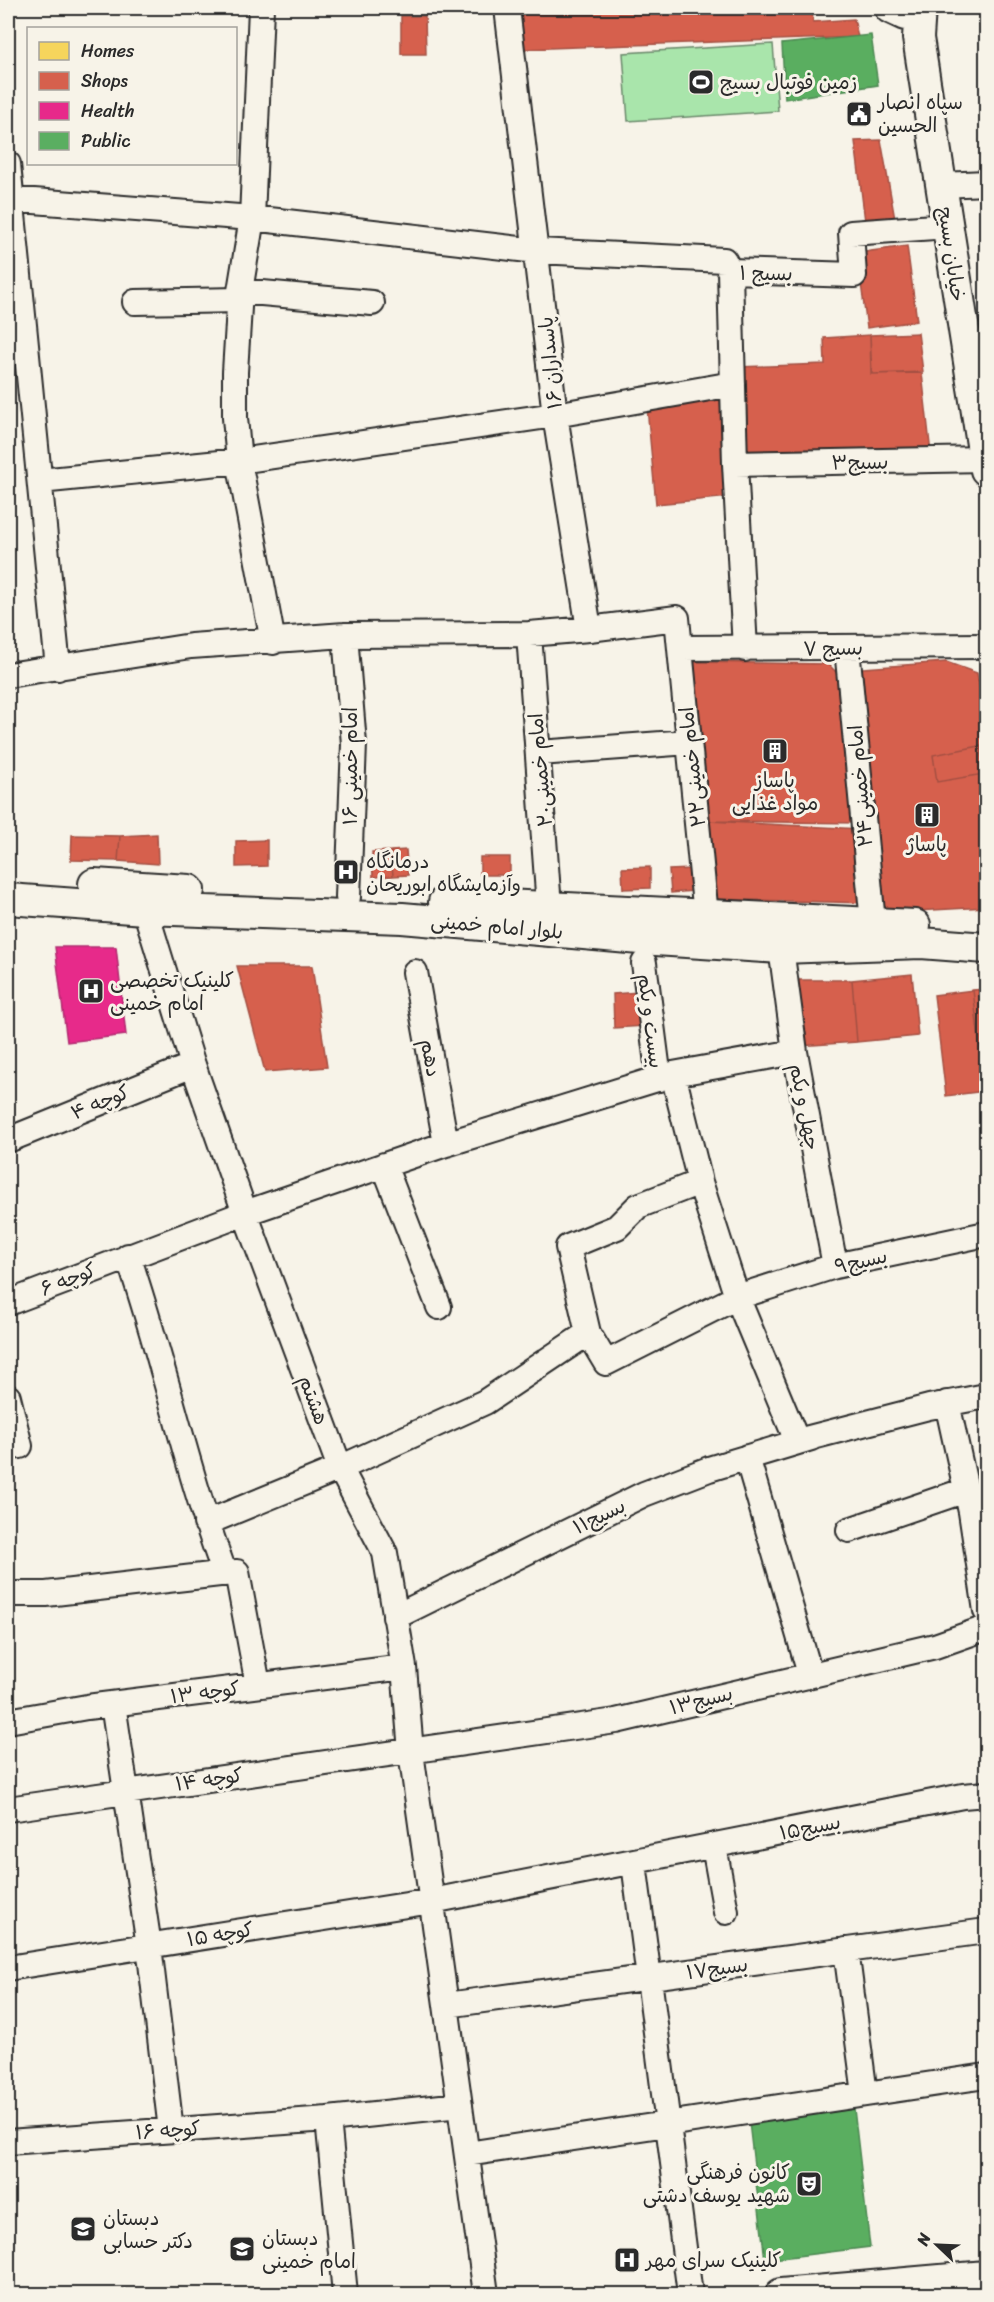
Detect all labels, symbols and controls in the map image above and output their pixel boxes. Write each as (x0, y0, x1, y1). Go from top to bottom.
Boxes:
legend (27, 27, 237, 165)
text: Homes (81, 35, 135, 67)
text: Shops (81, 65, 128, 97)
place label: زمین فوتبال بسیج (720, 65, 857, 100)
sports icon: زمین فوتبال بسیج (686, 67, 716, 97)
place label: سپاه انصار الحسین (876, 85, 963, 143)
text: Health (81, 95, 134, 127)
public building icon: سپاه انصار الحسین (844, 99, 874, 129)
text: Public (81, 125, 131, 157)
street label: خیابان بسیج (928, 204, 975, 304)
street label: بسیج ۱ (739, 256, 793, 291)
street label: پاسداران ۱۶ (528, 315, 573, 411)
street label: بسیج۳ (831, 445, 889, 480)
street label: بسیج ۷ (803, 630, 863, 667)
street label: امام خمینی۲۲ (669, 705, 716, 829)
street label: امام خمینی ۱۶ (333, 707, 368, 825)
street label: امام خمینی۲۰ (518, 712, 563, 828)
street label: امام خمینی۲۴ (838, 723, 883, 849)
building icon: پاساز مواد غذایی (760, 736, 790, 766)
place label: پاساز مواد غذایی (732, 763, 818, 821)
building icon: پاساژ (912, 800, 942, 830)
place label: پاساژ (905, 827, 947, 862)
place label: درمانگاه وآزمایشگاه ابوریحان (366, 844, 521, 902)
hospital icon: درمانگاه وآزمایشگاه ابوریحان (331, 857, 361, 887)
street label: بلوار امام خمینی (429, 903, 565, 950)
place label: کلینیک تخصصی امام خمینی (110, 963, 234, 1021)
street label: بیست و یکم (627, 972, 674, 1070)
hospital icon: کلینیک تخصصی امام خمینی (76, 976, 106, 1006)
street label: دهم (410, 1036, 451, 1080)
street label: چهل و یکم (779, 1061, 830, 1153)
street label: کوچه ۴ (65, 1075, 135, 1130)
street label: بسیج۹ (831, 1238, 891, 1285)
street label: کوچه ۶ (35, 1253, 102, 1306)
street label: هشتم (288, 1370, 339, 1430)
street label: بسیج۱۱ (567, 1489, 632, 1544)
street label: کوچه ۱۳ (168, 1671, 242, 1714)
street label: بسیج۱۳ (666, 1676, 737, 1725)
street label: کوچه ۱۴ (173, 1757, 245, 1802)
street label: بسیج۱۵ (776, 1804, 844, 1851)
street label: کوچه ۱۵ (184, 1912, 256, 1957)
street label: بسیج۱۷ (684, 1947, 750, 1990)
street label: کوچه ۱۶ (134, 2111, 202, 2150)
place label: کانون فرهنگی شهید یوسف دشتی (643, 2155, 790, 2213)
theatre icon: کانون فرهنگی شهید یوسف دشتی (794, 2169, 824, 2199)
place label: دبستان دکتر حسابی (103, 2201, 193, 2259)
school or university icon: دبستان دکتر حسابی (68, 2214, 98, 2244)
north arrow (907, 2215, 967, 2275)
place label: دبستان امام خمینی (262, 2221, 356, 2279)
text: N (908, 2228, 940, 2251)
school or university icon: دبستان امام خمینی (227, 2234, 257, 2264)
place label: کلینیک سرای مهر (644, 2243, 781, 2278)
hospital icon: کلینیک سرای مهر (612, 2245, 642, 2275)

